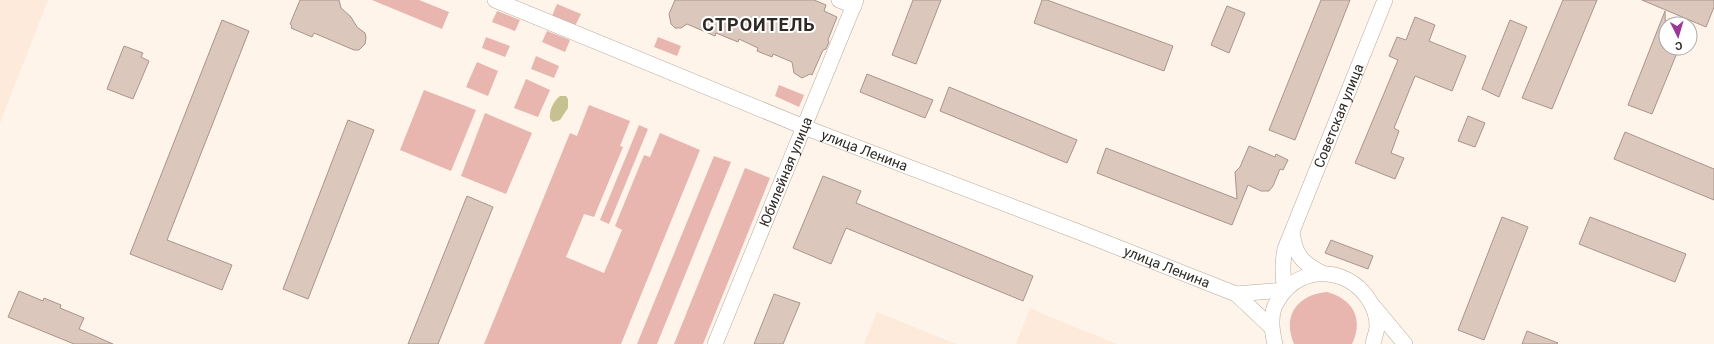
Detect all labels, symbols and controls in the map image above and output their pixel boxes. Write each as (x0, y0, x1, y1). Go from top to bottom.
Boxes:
district label: СТРОИТЕЛЬ (702, 14, 816, 35)
north arrow (1658, 16, 1698, 56)
text: С (1675, 39, 1683, 52)
street label: Советская улица (1310, 61, 1367, 170)
street label: Юбилейная улица (756, 115, 815, 229)
street label: улица Ленина (819, 126, 910, 174)
street label: улица Ленина (1122, 243, 1212, 291)

